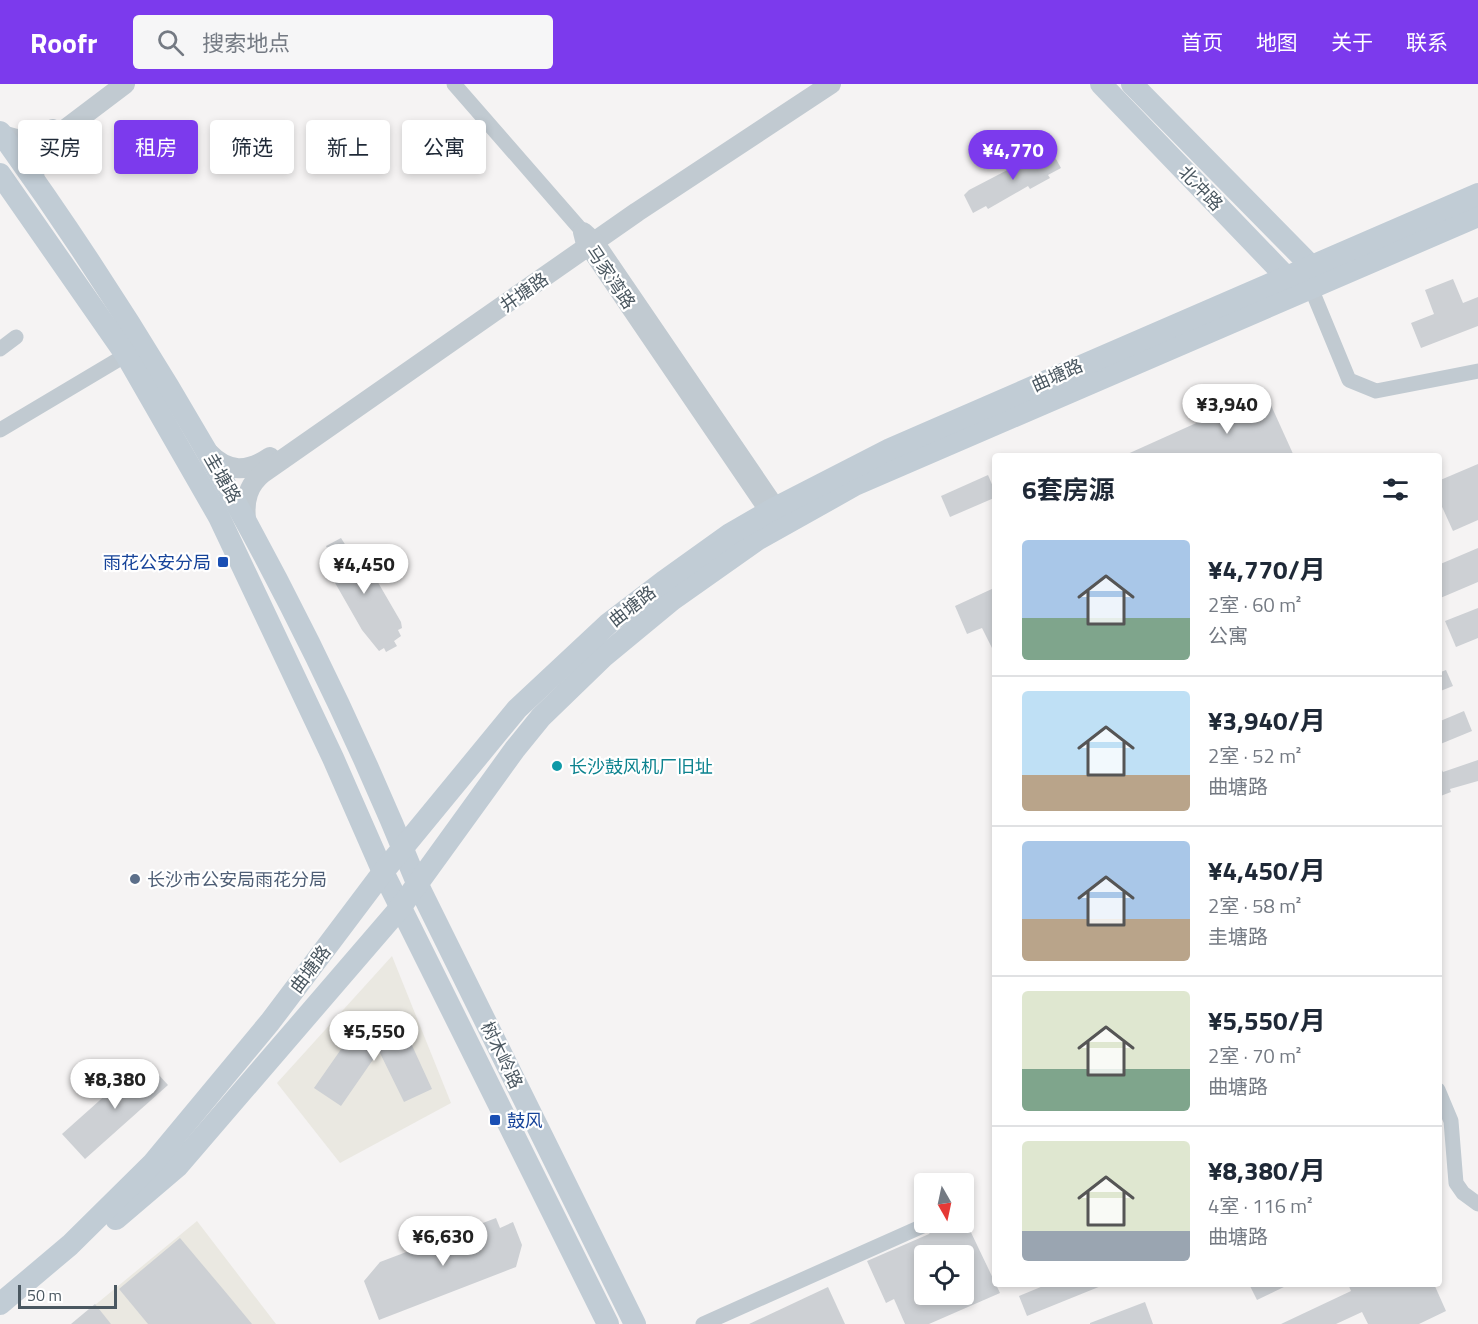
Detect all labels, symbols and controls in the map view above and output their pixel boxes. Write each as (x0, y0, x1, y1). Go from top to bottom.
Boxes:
search box (133, 15, 553, 69)
text: Roofr (30, 21, 97, 64)
icon: search (154, 26, 187, 59)
text: 搜索地点 (202, 26, 290, 60)
text: 首页 (1181, 26, 1223, 58)
text: 地图 (1256, 26, 1298, 58)
text: 关于 (1331, 26, 1373, 58)
text: 联系 (1406, 26, 1448, 58)
chip: 买房 (18, 120, 102, 174)
chip: 租房 (114, 120, 198, 174)
chip: 筛选 (210, 120, 294, 174)
chip: 新上 (306, 120, 390, 174)
chip: 公寓 (402, 120, 486, 174)
pin: ¥4,770 (964, 130, 1062, 181)
text: ¥4,770 (982, 134, 1044, 165)
street label: 北冲路 (1173, 159, 1229, 217)
street label: 马家湾路 (580, 240, 642, 314)
street label: 井塘路 (494, 265, 554, 319)
street label: 曲塘路 (1027, 352, 1087, 398)
pin: ¥3,940 (1178, 384, 1276, 435)
text: ¥3,940 (1196, 388, 1258, 419)
street label: 圭塘路 (198, 448, 248, 508)
text: 6套房源 (1022, 470, 1115, 509)
icon: filters (1379, 473, 1412, 506)
pin: ¥4,450 (315, 544, 413, 595)
text: ¥4,450 (333, 548, 395, 579)
place label: 雨花公安分局 (103, 549, 211, 576)
text: ¥4,770/月 (1208, 550, 1326, 589)
marker: 雨花公安分局 (216, 555, 230, 569)
icon: home (1070, 564, 1142, 636)
street label: 曲塘路 (602, 579, 662, 633)
text: 2室 · 60 m² (1208, 589, 1301, 620)
text: 公寓 (1208, 620, 1248, 651)
text: ¥3,940/月 (1208, 701, 1326, 740)
icon: home (1070, 715, 1142, 787)
text: 2室 · 52 m² (1208, 740, 1301, 771)
place label: 长沙鼓风机厂旧址 (569, 753, 713, 780)
marker: 长沙鼓风机厂旧址 (550, 759, 564, 773)
text: 曲塘路 (1208, 771, 1268, 802)
text: ¥4,450/月 (1208, 851, 1326, 890)
icon: home (1070, 865, 1142, 937)
place label: 长沙市公安局雨花分局 (147, 866, 327, 893)
marker: 长沙市公安局雨花分局 (128, 872, 142, 886)
text: 2室 · 58 m² (1208, 890, 1301, 921)
text: 圭塘路 (1208, 921, 1268, 952)
street label: 曲塘路 (283, 939, 337, 999)
text: ¥5,550/月 (1208, 1001, 1326, 1040)
pin: ¥5,550 (325, 1011, 423, 1062)
text: ¥5,550 (343, 1015, 405, 1046)
icon: home (1070, 1015, 1142, 1087)
street label: 树木岭路 (474, 1017, 530, 1093)
text: 2室 · 70 m² (1208, 1040, 1301, 1071)
pin: ¥8,380 (66, 1059, 164, 1110)
text: ¥8,380 (84, 1063, 146, 1094)
text: 曲塘路 (1208, 1071, 1268, 1102)
place label: 鼓风 (507, 1107, 543, 1134)
marker: 鼓风 (488, 1113, 502, 1127)
text: ¥8,380/月 (1208, 1151, 1326, 1190)
icon: home (1070, 1165, 1142, 1237)
north arrow (914, 1173, 974, 1233)
map controls (914, 1173, 974, 1305)
text: 4室 · 116 m² (1208, 1190, 1313, 1221)
pin: ¥6,630 (394, 1216, 492, 1267)
text: ¥6,630 (412, 1220, 474, 1251)
text: 曲塘路 (1208, 1221, 1268, 1252)
button: locate (914, 1245, 974, 1305)
scale bar (18, 1282, 117, 1310)
text: 50 m (27, 1283, 62, 1307)

